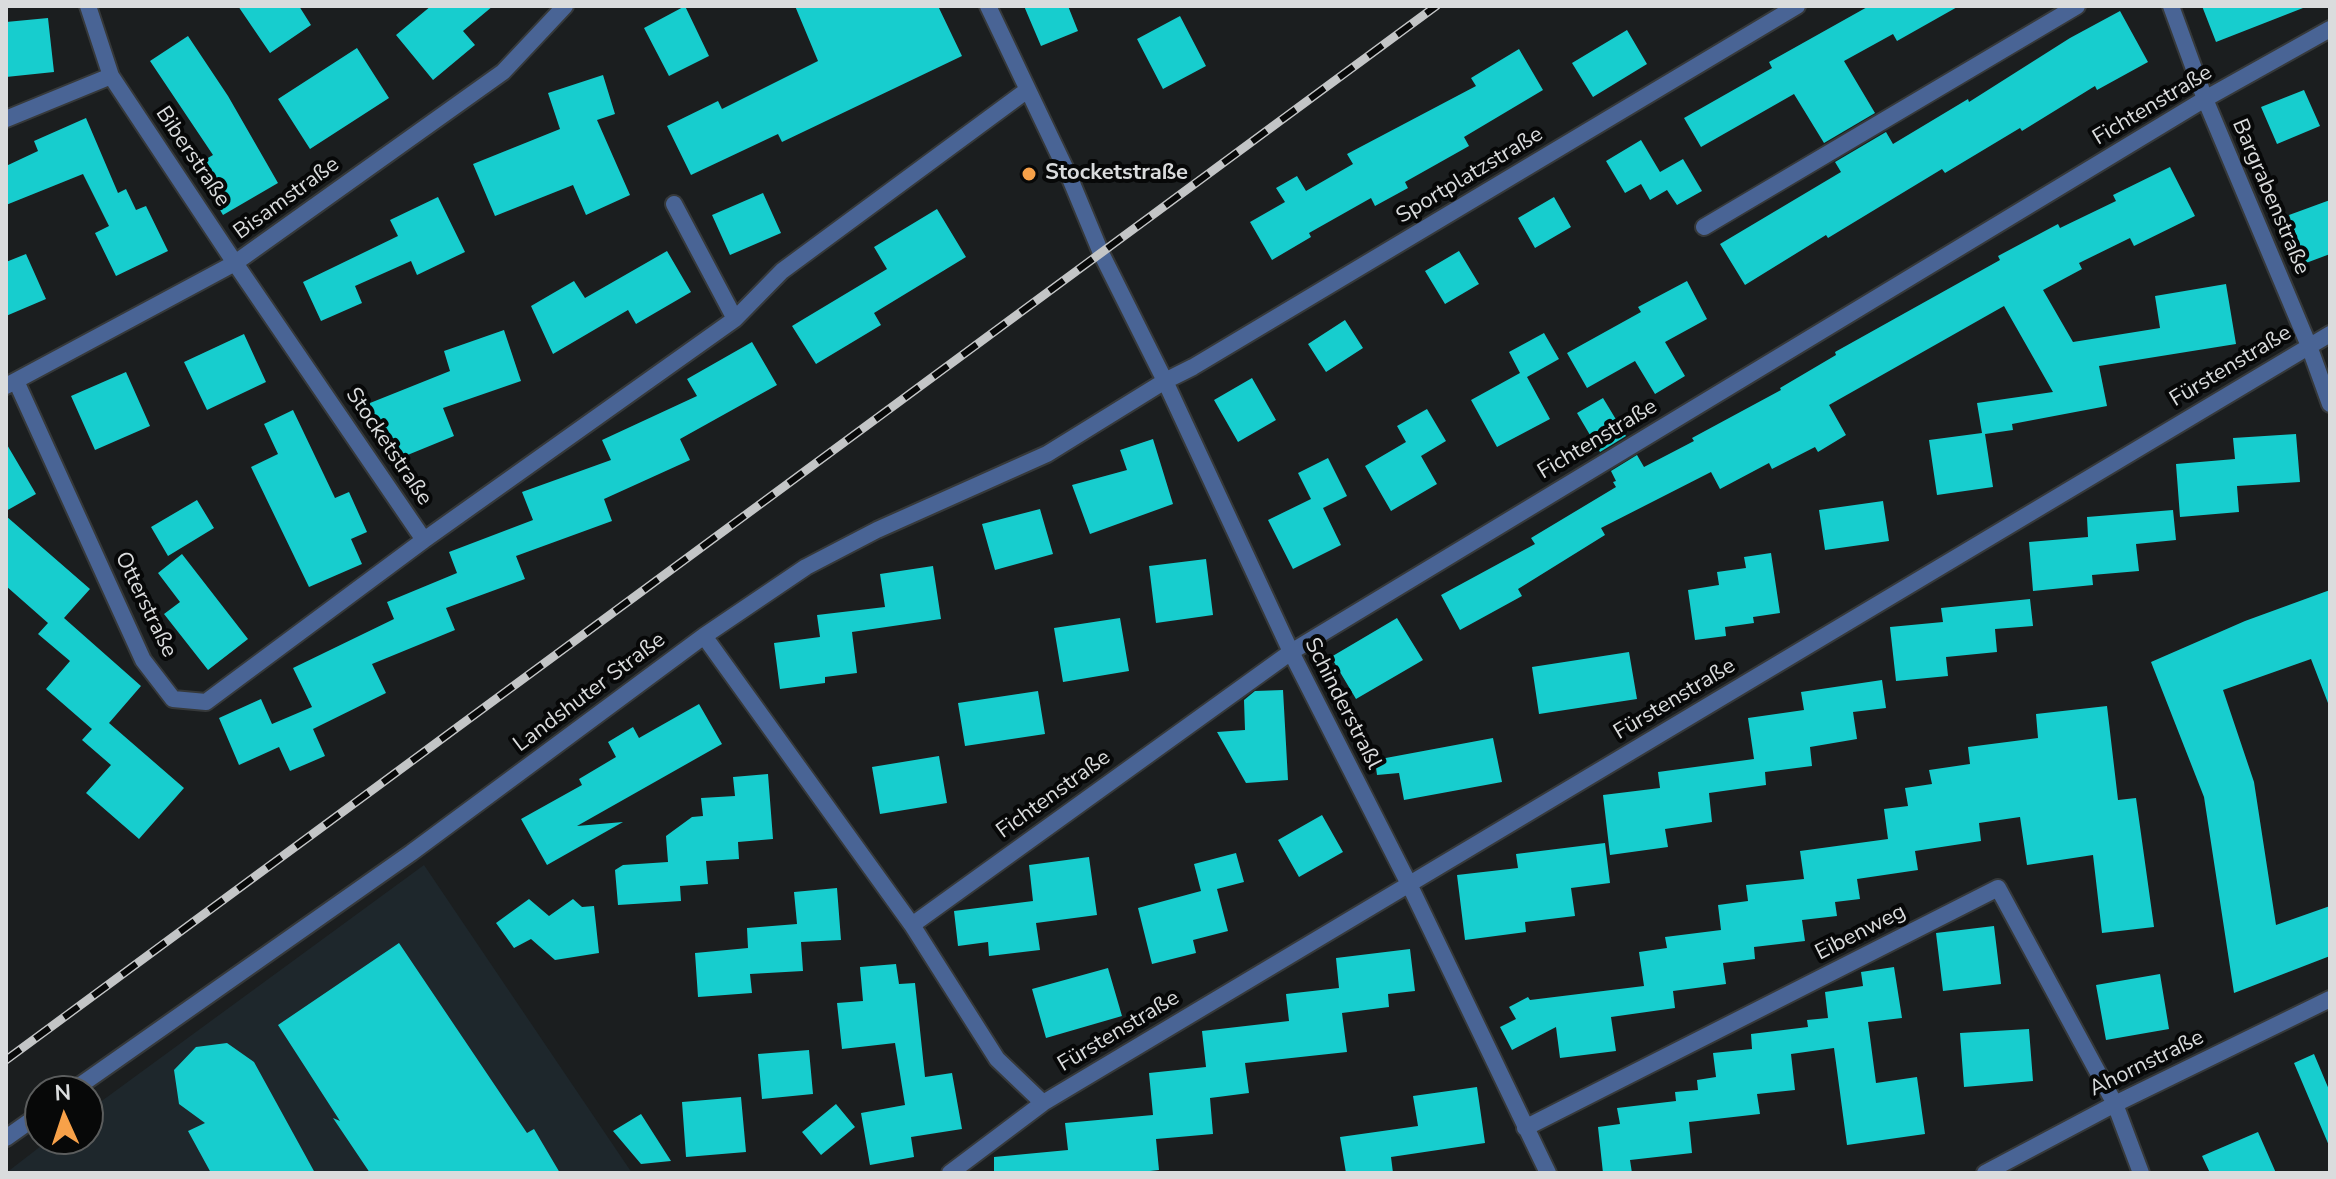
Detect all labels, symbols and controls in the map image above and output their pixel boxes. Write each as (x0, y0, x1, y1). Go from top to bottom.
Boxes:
street label: Fichtenstraße (2089, 60, 2217, 152)
street label: Biberstraße (149, 102, 235, 212)
street label: Bargrabenstraße (2225, 115, 2315, 279)
street label: Sportplatzstraße (1392, 122, 1548, 230)
street label: Bisamstraße (229, 152, 345, 246)
place label: Stocketstraße (1045, 161, 1188, 187)
marker: Stocketstraße (1020, 165, 1038, 183)
street label: Fürstenstraße (2165, 320, 2297, 414)
street label: Stocketstraße (339, 383, 437, 511)
street label: Fichtenstraße (1534, 394, 1662, 486)
street label: Otterstraße (108, 548, 182, 662)
street label: Landshuter Straße (509, 627, 671, 759)
street label: Schinderstraßl (1298, 634, 1386, 774)
street label: Fürstenstraße (1609, 653, 1741, 747)
street label: Fichtenstraße (992, 745, 1116, 845)
street label: Eibenweg (1811, 899, 1911, 967)
street label: Fürstenstraße (1053, 985, 1185, 1079)
street label: Ahornstraße (2086, 1025, 2208, 1103)
north arrow (24, 1075, 104, 1155)
text: N (54, 1078, 72, 1108)

